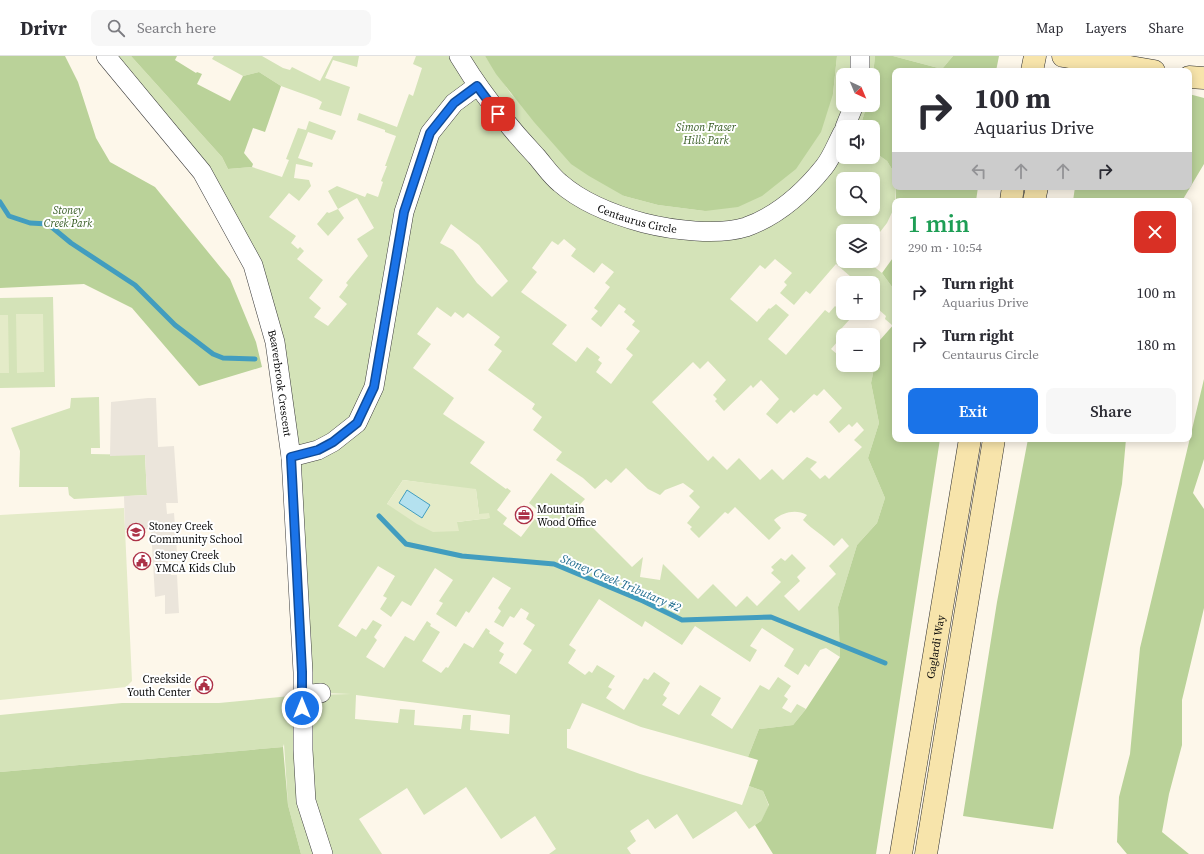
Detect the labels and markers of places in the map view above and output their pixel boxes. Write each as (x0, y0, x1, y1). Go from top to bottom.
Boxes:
pin (481, 97, 515, 131)
place label: Mountain Wood Office (537, 502, 597, 530)
office icon: Mountain Wood Office (514, 505, 534, 525)
place label: Stoney Creek Community School (149, 519, 243, 547)
school or university icon: Stoney Creek Community School (126, 522, 146, 542)
place label: Stoney Creek YMCA Kids Club (155, 548, 236, 576)
public building icon: Stoney Creek YMCA Kids Club (132, 551, 152, 571)
place label: Creekside Youth Center (127, 672, 191, 700)
public building icon: Creekside Youth Center (194, 675, 214, 695)

